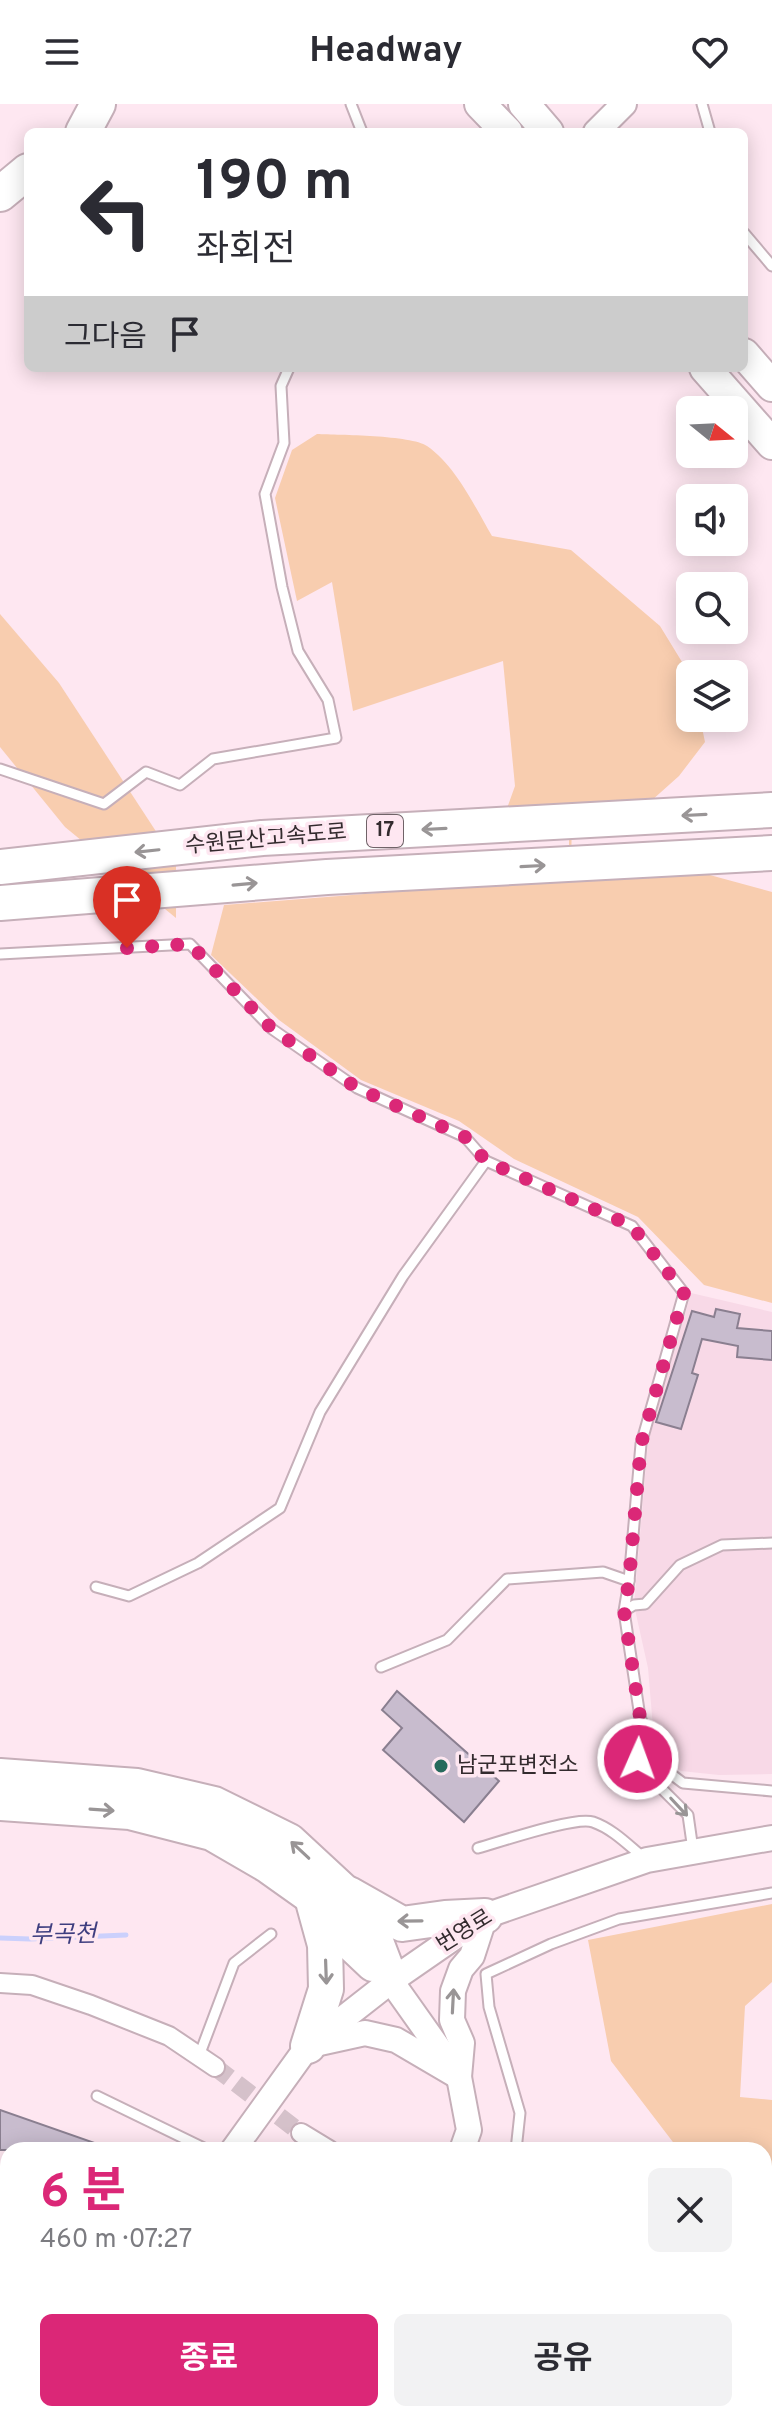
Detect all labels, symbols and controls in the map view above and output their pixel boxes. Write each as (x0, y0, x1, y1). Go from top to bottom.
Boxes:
text: Headway (309, 29, 463, 75)
icon: menu (40, 30, 84, 74)
icon: heart (688, 30, 732, 74)
text: 190 m (196, 149, 353, 219)
icon: left (64, 160, 168, 264)
text: 좌회전 (196, 228, 295, 274)
icon: arrive (163, 312, 207, 356)
text: 그다음 (64, 320, 147, 357)
north arrow (676, 396, 748, 468)
map controls (676, 396, 748, 732)
button: sound (676, 484, 748, 556)
button: search (676, 572, 748, 644)
button: layers (676, 660, 748, 732)
one-way arrow (681, 807, 708, 822)
road number: 17 (367, 815, 403, 847)
street label: 수원문산고속도로 (184, 819, 348, 861)
one-way arrow (422, 821, 448, 836)
one-way arrow (135, 843, 161, 858)
one-way arrow (519, 858, 546, 873)
pin (93, 866, 161, 948)
one-way arrow (231, 876, 258, 891)
icon: arrive (105, 878, 149, 922)
position arrow (596, 1717, 680, 1801)
place label: 남군포변전소 (457, 1753, 578, 1780)
marker: 남군포변전소 (432, 1757, 450, 1775)
one-way arrow (669, 1797, 688, 1817)
one-way arrow (88, 1803, 115, 1818)
one-way arrow (290, 1842, 310, 1860)
street label: 번영로 (432, 1904, 498, 1960)
one-way arrow (398, 1913, 424, 1929)
water label: 부곡천 (30, 1920, 99, 1952)
one-way arrow (318, 1958, 333, 1985)
one-way arrow (446, 1989, 461, 2015)
text: 6 분 (40, 2164, 126, 2224)
button: close (648, 2168, 732, 2252)
text: 460 m · 07:27 (40, 2224, 192, 2257)
button: 종료 (40, 2314, 378, 2406)
button: 공유 (394, 2314, 732, 2406)

